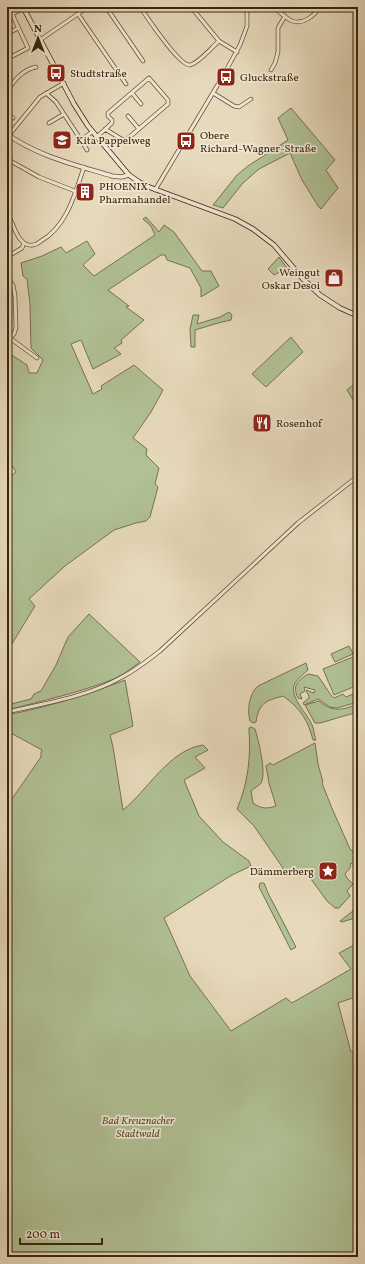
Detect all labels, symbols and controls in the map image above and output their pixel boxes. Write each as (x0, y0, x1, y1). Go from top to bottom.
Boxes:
north arrow (18, 18, 58, 58)
text: N (34, 22, 42, 37)
bus stop icon: Studtstraße (45, 62, 67, 84)
bus stop icon: Gluckstraße (215, 66, 237, 88)
place label: Studtstraße (70, 67, 127, 82)
place label: Gluckstraße (240, 71, 299, 86)
school or university icon: Kita Pappelweg (51, 129, 73, 151)
place label: Obere Richard-Wagner-Straße (200, 129, 316, 157)
bus stop icon: Obere Richard-Wagner-Straße (175, 130, 197, 152)
place label: Kita Pappelweg (76, 134, 151, 149)
place label: PHOENIX Pharmahandel (99, 180, 171, 208)
building icon: PHOENIX Pharmahandel (74, 181, 96, 203)
place label: Weingut Oskar Desoi (262, 266, 320, 294)
shop icon: Weingut Oskar Desoi (323, 267, 345, 289)
restaurant icon: Rosenhof (251, 412, 273, 434)
place label: Rosenhof (276, 417, 323, 432)
place icon: Dämmerberg (317, 860, 339, 882)
place label: Dämmerberg (250, 865, 314, 880)
park label: Bad Kreuznacher Stadtwald (102, 1114, 175, 1142)
scale bar (20, 1220, 102, 1246)
text: 200 m (26, 1227, 60, 1243)

